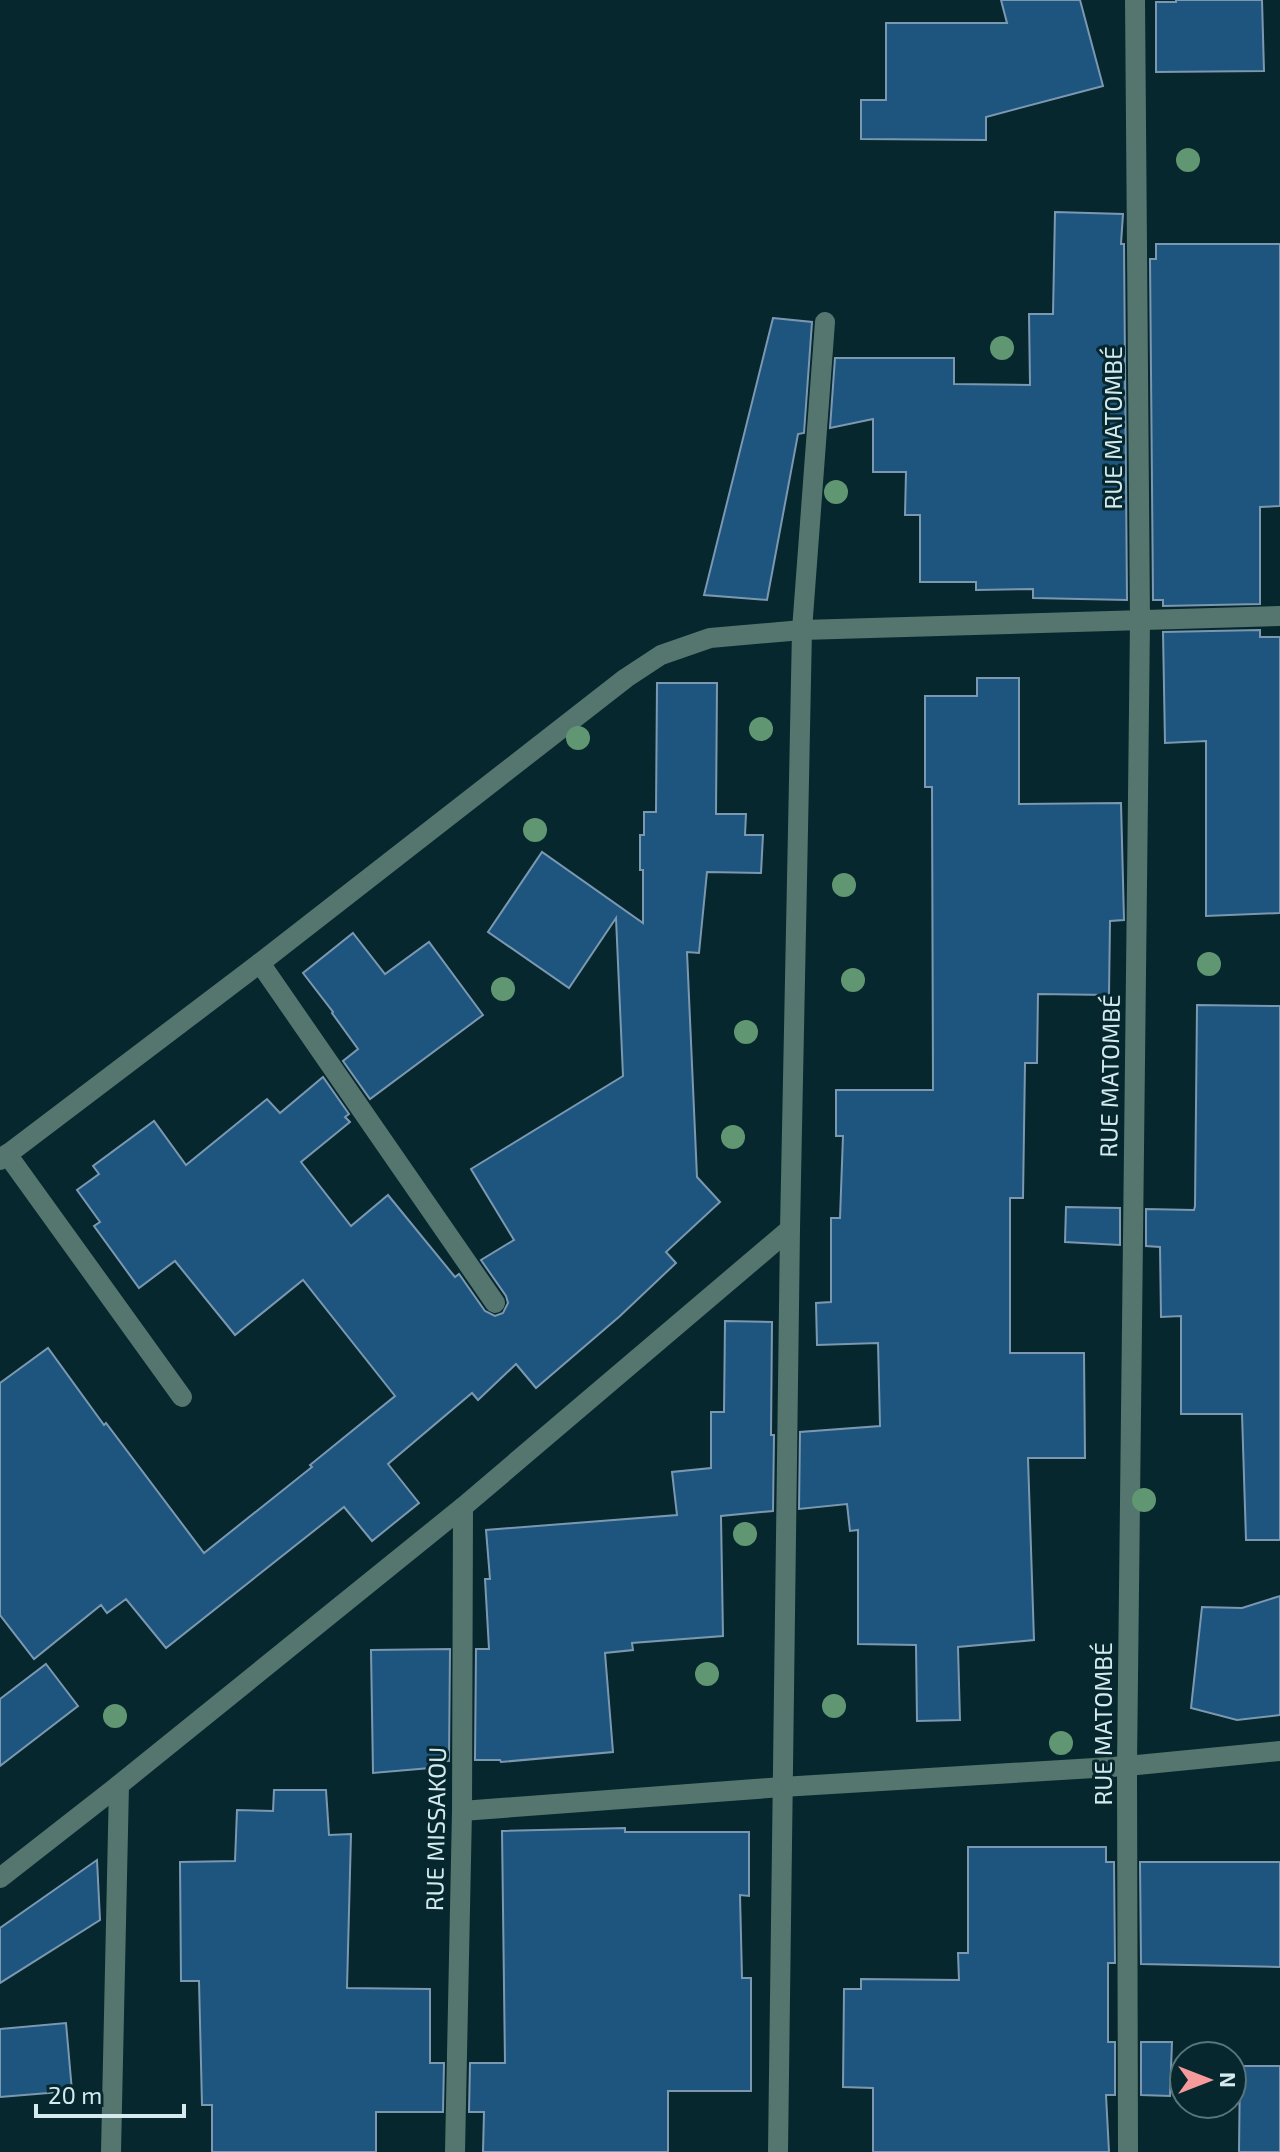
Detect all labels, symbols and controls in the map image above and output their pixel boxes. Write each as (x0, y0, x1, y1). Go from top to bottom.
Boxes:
street label: RUE MATOMBÉ (1098, 346, 1127, 510)
street label: RUE MATOMBÉ (1093, 994, 1125, 1158)
street label: RUE MATOMBÉ (1088, 1642, 1117, 1806)
street label: RUE MISSAKOU (419, 1747, 451, 1911)
north arrow (1168, 2040, 1248, 2120)
scale bar (36, 2068, 184, 2118)
text: N (1216, 2072, 1242, 2088)
text: 20 m (48, 2080, 102, 2109)

